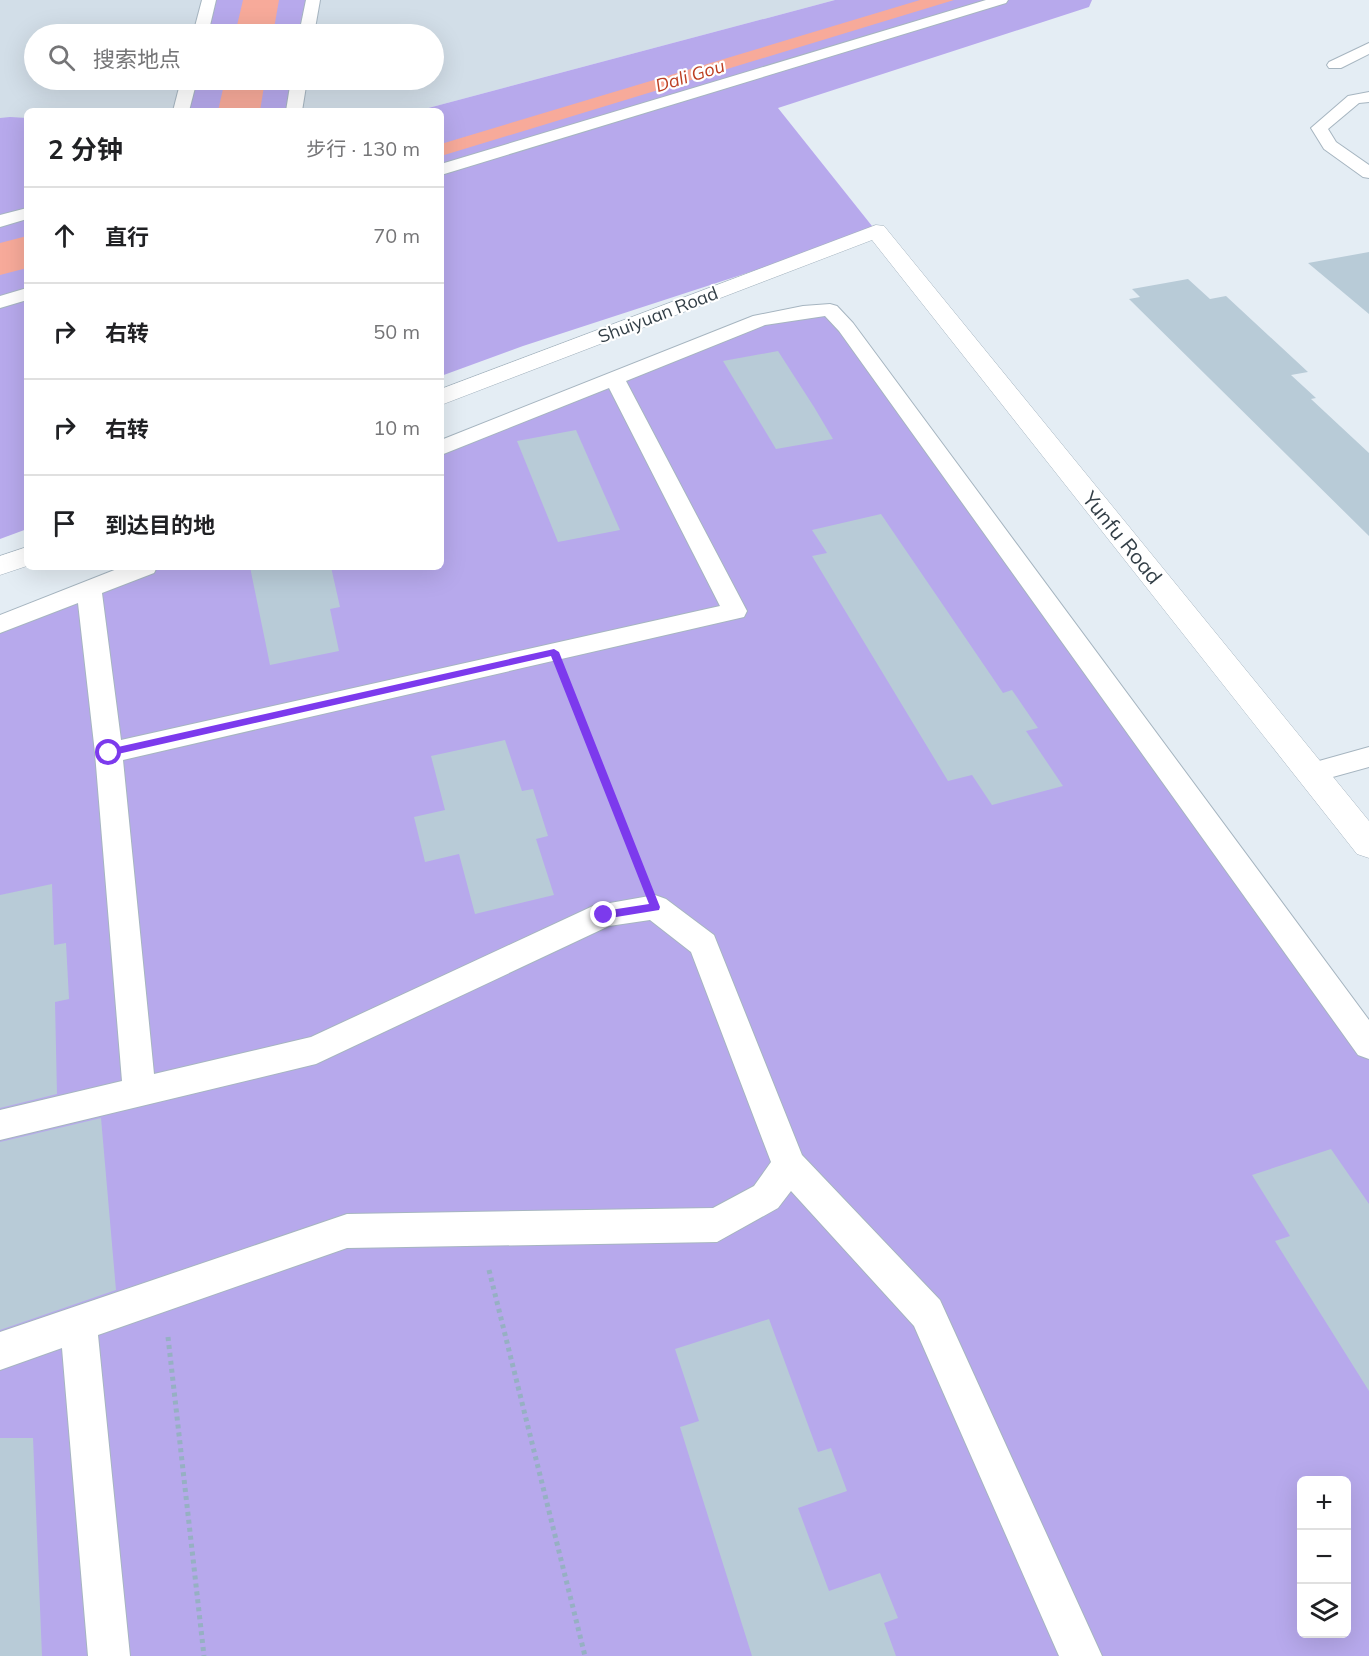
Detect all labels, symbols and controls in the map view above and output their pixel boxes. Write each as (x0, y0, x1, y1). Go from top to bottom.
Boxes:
search box (24, 24, 444, 90)
icon: search (45, 41, 78, 74)
text: 搜索地点 (93, 45, 181, 73)
water label: Dali Gou (652, 54, 727, 97)
text: 2 分钟 (48, 133, 123, 166)
text: 步行 · 130 m (306, 136, 420, 161)
icon: ahead (48, 219, 81, 252)
text: 直行 (105, 223, 149, 251)
text: 70 m (373, 223, 420, 248)
street label: Shuiyuan Road (595, 281, 721, 348)
icon: right (48, 315, 81, 348)
text: 右转 (105, 319, 149, 347)
text: 50 m (373, 319, 420, 344)
icon: right (48, 411, 81, 444)
text: 右转 (105, 415, 149, 443)
text: 10 m (373, 415, 420, 440)
street label: Yunfu Road (1077, 485, 1168, 589)
icon: arrive (48, 507, 81, 540)
text: 到达目的地 (105, 511, 215, 539)
route start (95, 739, 121, 765)
route end (590, 901, 616, 927)
map controls (1297, 1476, 1351, 1638)
button: + (1297, 1476, 1351, 1530)
button: − (1297, 1530, 1351, 1584)
button: layers (1297, 1584, 1351, 1638)

